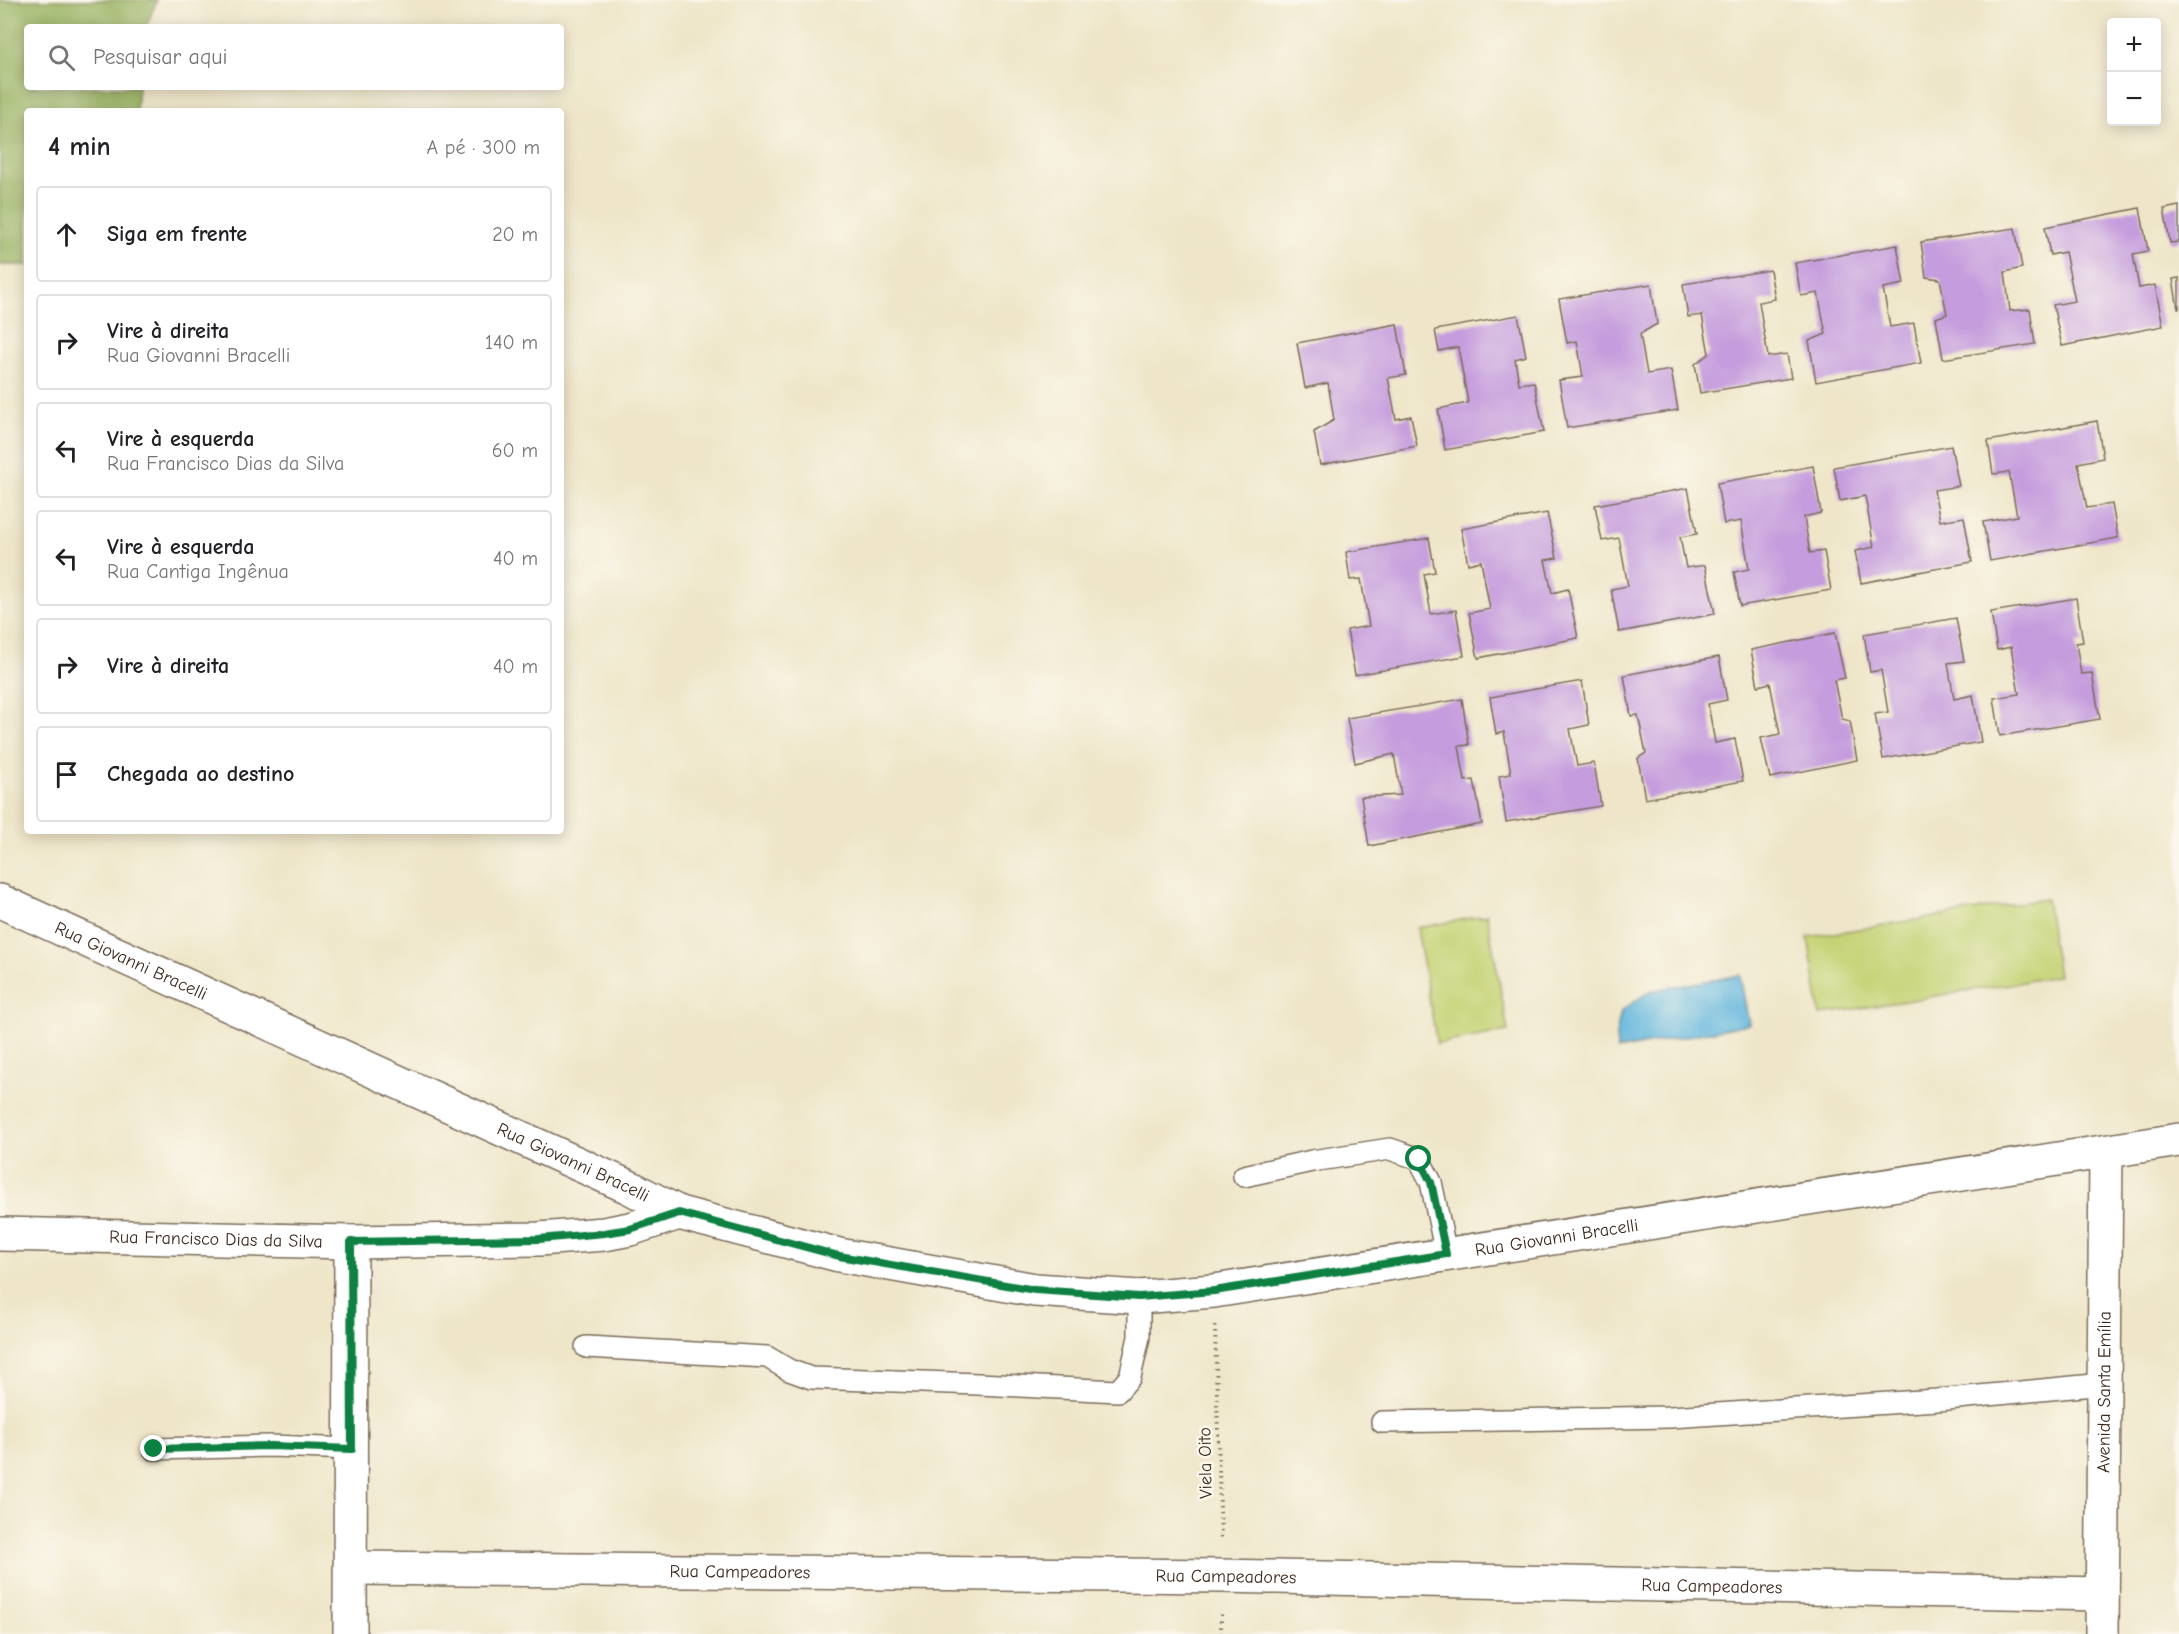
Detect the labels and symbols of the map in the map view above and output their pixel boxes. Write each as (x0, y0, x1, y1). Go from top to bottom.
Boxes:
street label: Rua Giovanni Bracelli (51, 917, 210, 1005)
street label: Rua Giovanni Bracelli (494, 1119, 653, 1207)
route start (1405, 1145, 1431, 1171)
street label: Rua Giovanni Bracelli (1473, 1215, 1640, 1261)
street label: Rua Francisco Dias da Silva (109, 1226, 323, 1252)
street label: Avenida Santa Emília (2093, 1311, 2116, 1473)
street label: Viela Oito (1194, 1427, 1217, 1499)
route end (140, 1435, 166, 1461)
street label: Rua Campeadores (669, 1561, 810, 1583)
street label: Rua Campeadores (1155, 1565, 1297, 1589)
street label: Rua Campeadores (1641, 1575, 1782, 1598)

